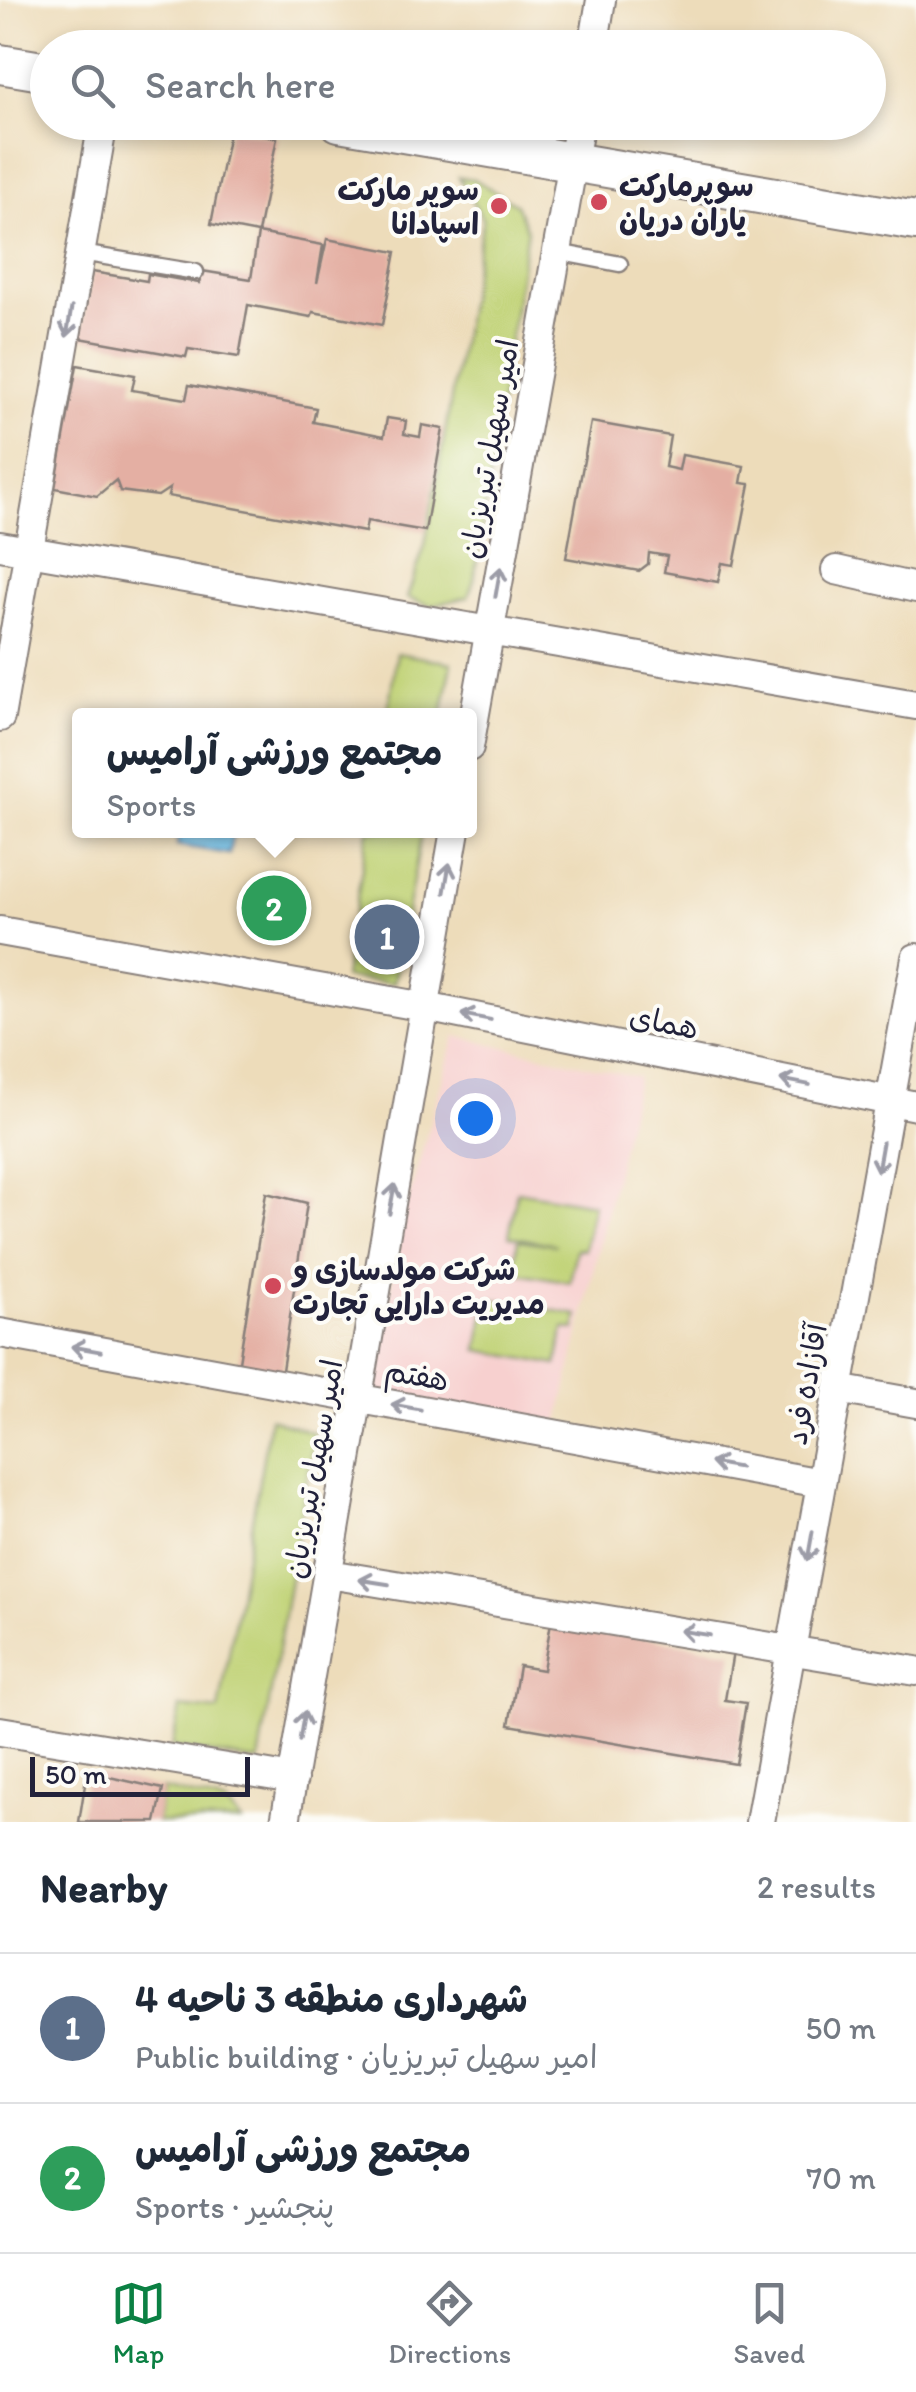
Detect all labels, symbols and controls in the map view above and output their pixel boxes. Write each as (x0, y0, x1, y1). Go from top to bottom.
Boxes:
search box (30, 30, 886, 140)
icon: search (65, 58, 120, 113)
text: Search here (145, 62, 336, 108)
place label: سوپرمارکت یاران دریان (619, 167, 754, 238)
place label: سوپر مارکت اسپادانا (338, 171, 479, 243)
marker: سوپرمارکت یاران دریان (588, 191, 610, 213)
marker: سوپر مارکت اسپادانا (488, 195, 510, 217)
one-way arrow (59, 305, 78, 338)
street label: امیر سهیل تبریزیان (452, 336, 526, 562)
one-way arrow (489, 566, 508, 599)
popup (72, 708, 477, 838)
text: مجتمع ورزشی آرامیس (106, 729, 443, 775)
text: Sports (106, 786, 196, 824)
one-way arrow (438, 862, 457, 895)
pin: 2 (242, 870, 306, 946)
pin: 1 (354, 900, 420, 974)
street label: همای (626, 997, 702, 1047)
one-way arrow (460, 1007, 493, 1026)
one-way arrow (779, 1071, 811, 1090)
your location (450, 1093, 501, 1144)
one-way arrow (870, 1140, 889, 1173)
one-way arrow (383, 1183, 402, 1215)
place label: شرکت مولدسازی و مدیریت دارایی تجارت (291, 1251, 545, 1323)
marker: شرکت مولدسازی و مدیریت دارایی تجارت (262, 1275, 284, 1297)
street label: آقازاده فرد (777, 1319, 835, 1448)
one-way arrow (70, 1339, 103, 1358)
street label: هفتم (381, 1351, 452, 1403)
street label: امیر سهیل تبریزیان (276, 1356, 350, 1582)
one-way arrow (390, 1396, 422, 1415)
one-way arrow (710, 1455, 742, 1474)
one-way arrow (800, 1529, 819, 1562)
one-way arrow (358, 1572, 391, 1590)
one-way arrow (679, 1624, 712, 1642)
one-way arrow (293, 1710, 312, 1743)
scale bar (30, 1752, 250, 1796)
text: 50 m (45, 1757, 107, 1791)
text: Nearby (40, 1862, 167, 1913)
text: 2 results (757, 1868, 876, 1906)
text: شهرداری منطقه 3 ناحیه 4 (135, 1976, 528, 2022)
text: 1 (65, 2009, 80, 2047)
text: 50 m (805, 2009, 876, 2047)
text: Public building · امیر سهیل تبریزیان (135, 2038, 598, 2076)
text: مجتمع ورزشی آرامیس (135, 2126, 471, 2172)
text: 2 (64, 2159, 81, 2197)
text: 70 m (806, 2159, 876, 2197)
text: Sports · پنجشیر (135, 2188, 334, 2226)
tab: Map (111, 2276, 166, 2370)
tab: Directions (388, 2276, 511, 2370)
tab: Saved (733, 2276, 805, 2370)

